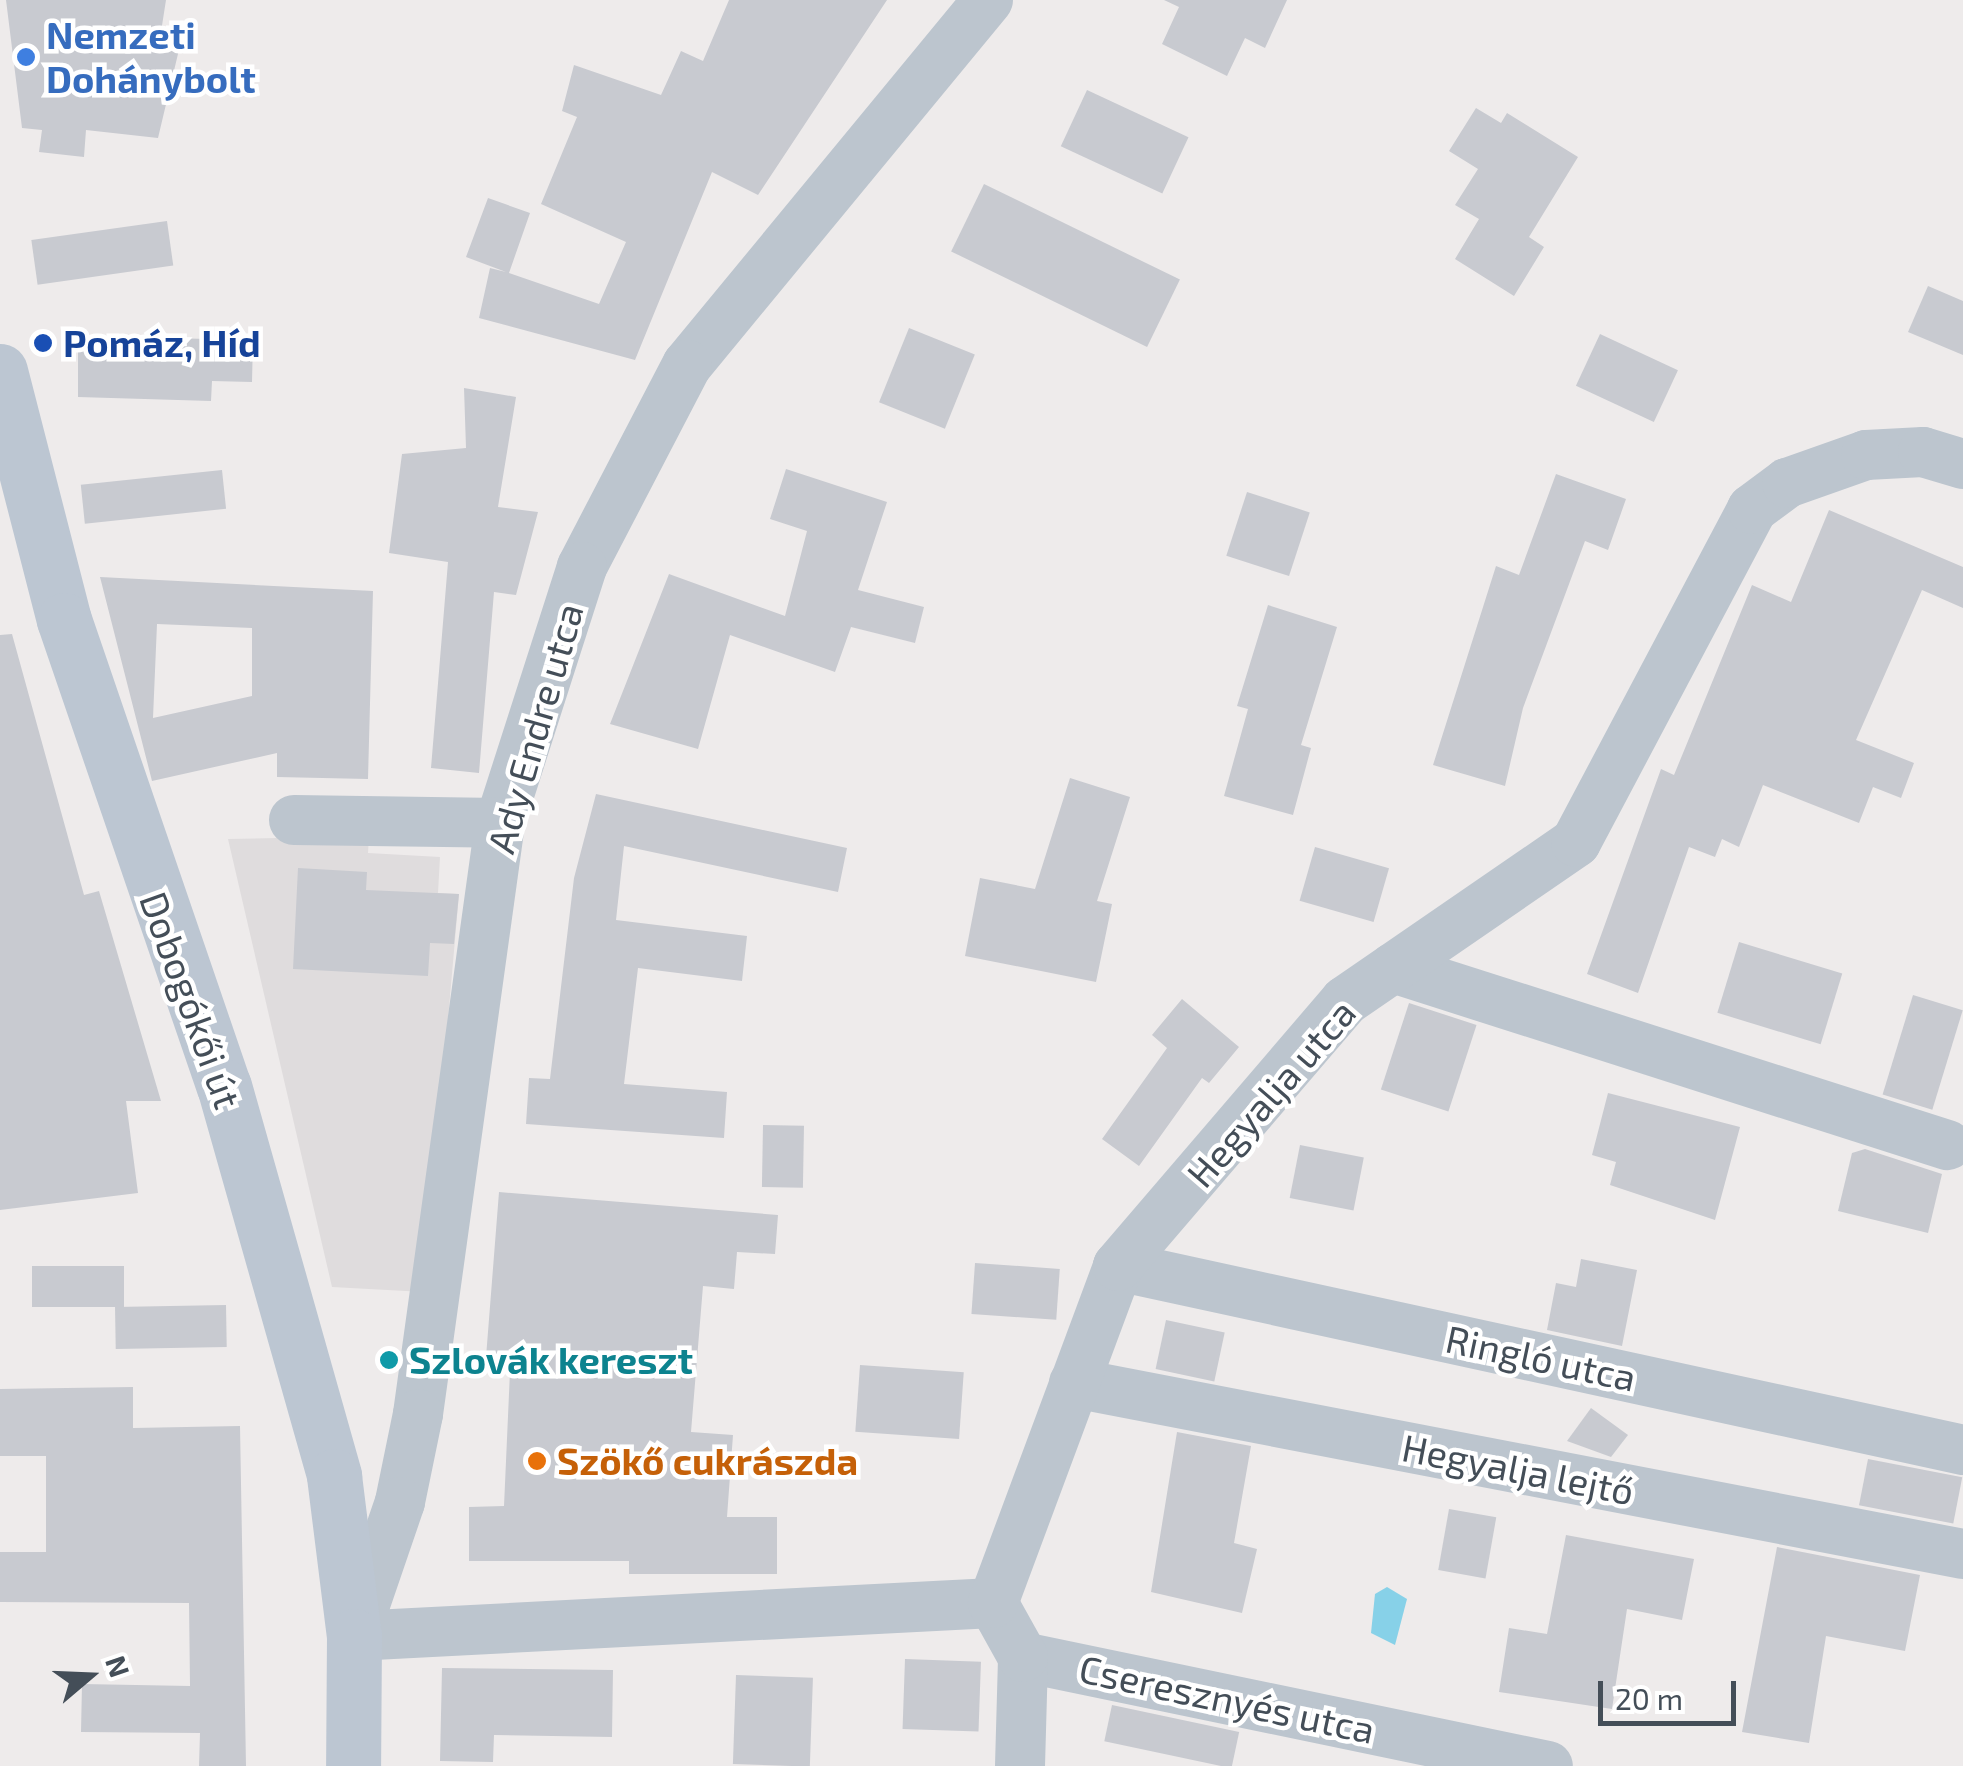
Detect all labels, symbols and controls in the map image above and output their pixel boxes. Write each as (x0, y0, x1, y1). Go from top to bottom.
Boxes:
place label: Nemzeti Dohánybolt (46, 12, 256, 101)
marker: Nemzeti Dohánybolt (15, 46, 37, 68)
place label: Pomáz, Híd (63, 320, 261, 366)
marker: Pomáz, Híd (32, 332, 54, 354)
street label: Ady Endre utca (477, 598, 593, 858)
street label: Dobogókői út (131, 886, 251, 1114)
street label: Hegyalja utca (1177, 990, 1365, 1196)
street label: Ringló utca (1442, 1316, 1640, 1400)
place label: Szlovák kereszt (409, 1337, 693, 1383)
marker: Szlovák kereszt (378, 1349, 400, 1371)
street label: Hegyalja lejtő (1398, 1424, 1638, 1514)
place label: Szökő cukrászda (557, 1438, 858, 1484)
marker: Szökő cukrászda (526, 1450, 548, 1472)
north arrow (40, 1626, 140, 1726)
street label: Cseresznyés utca (1075, 1645, 1379, 1753)
text: N (99, 1651, 138, 1681)
scale bar (1603, 1661, 1740, 1723)
text: 20 m (1615, 1680, 1683, 1716)

